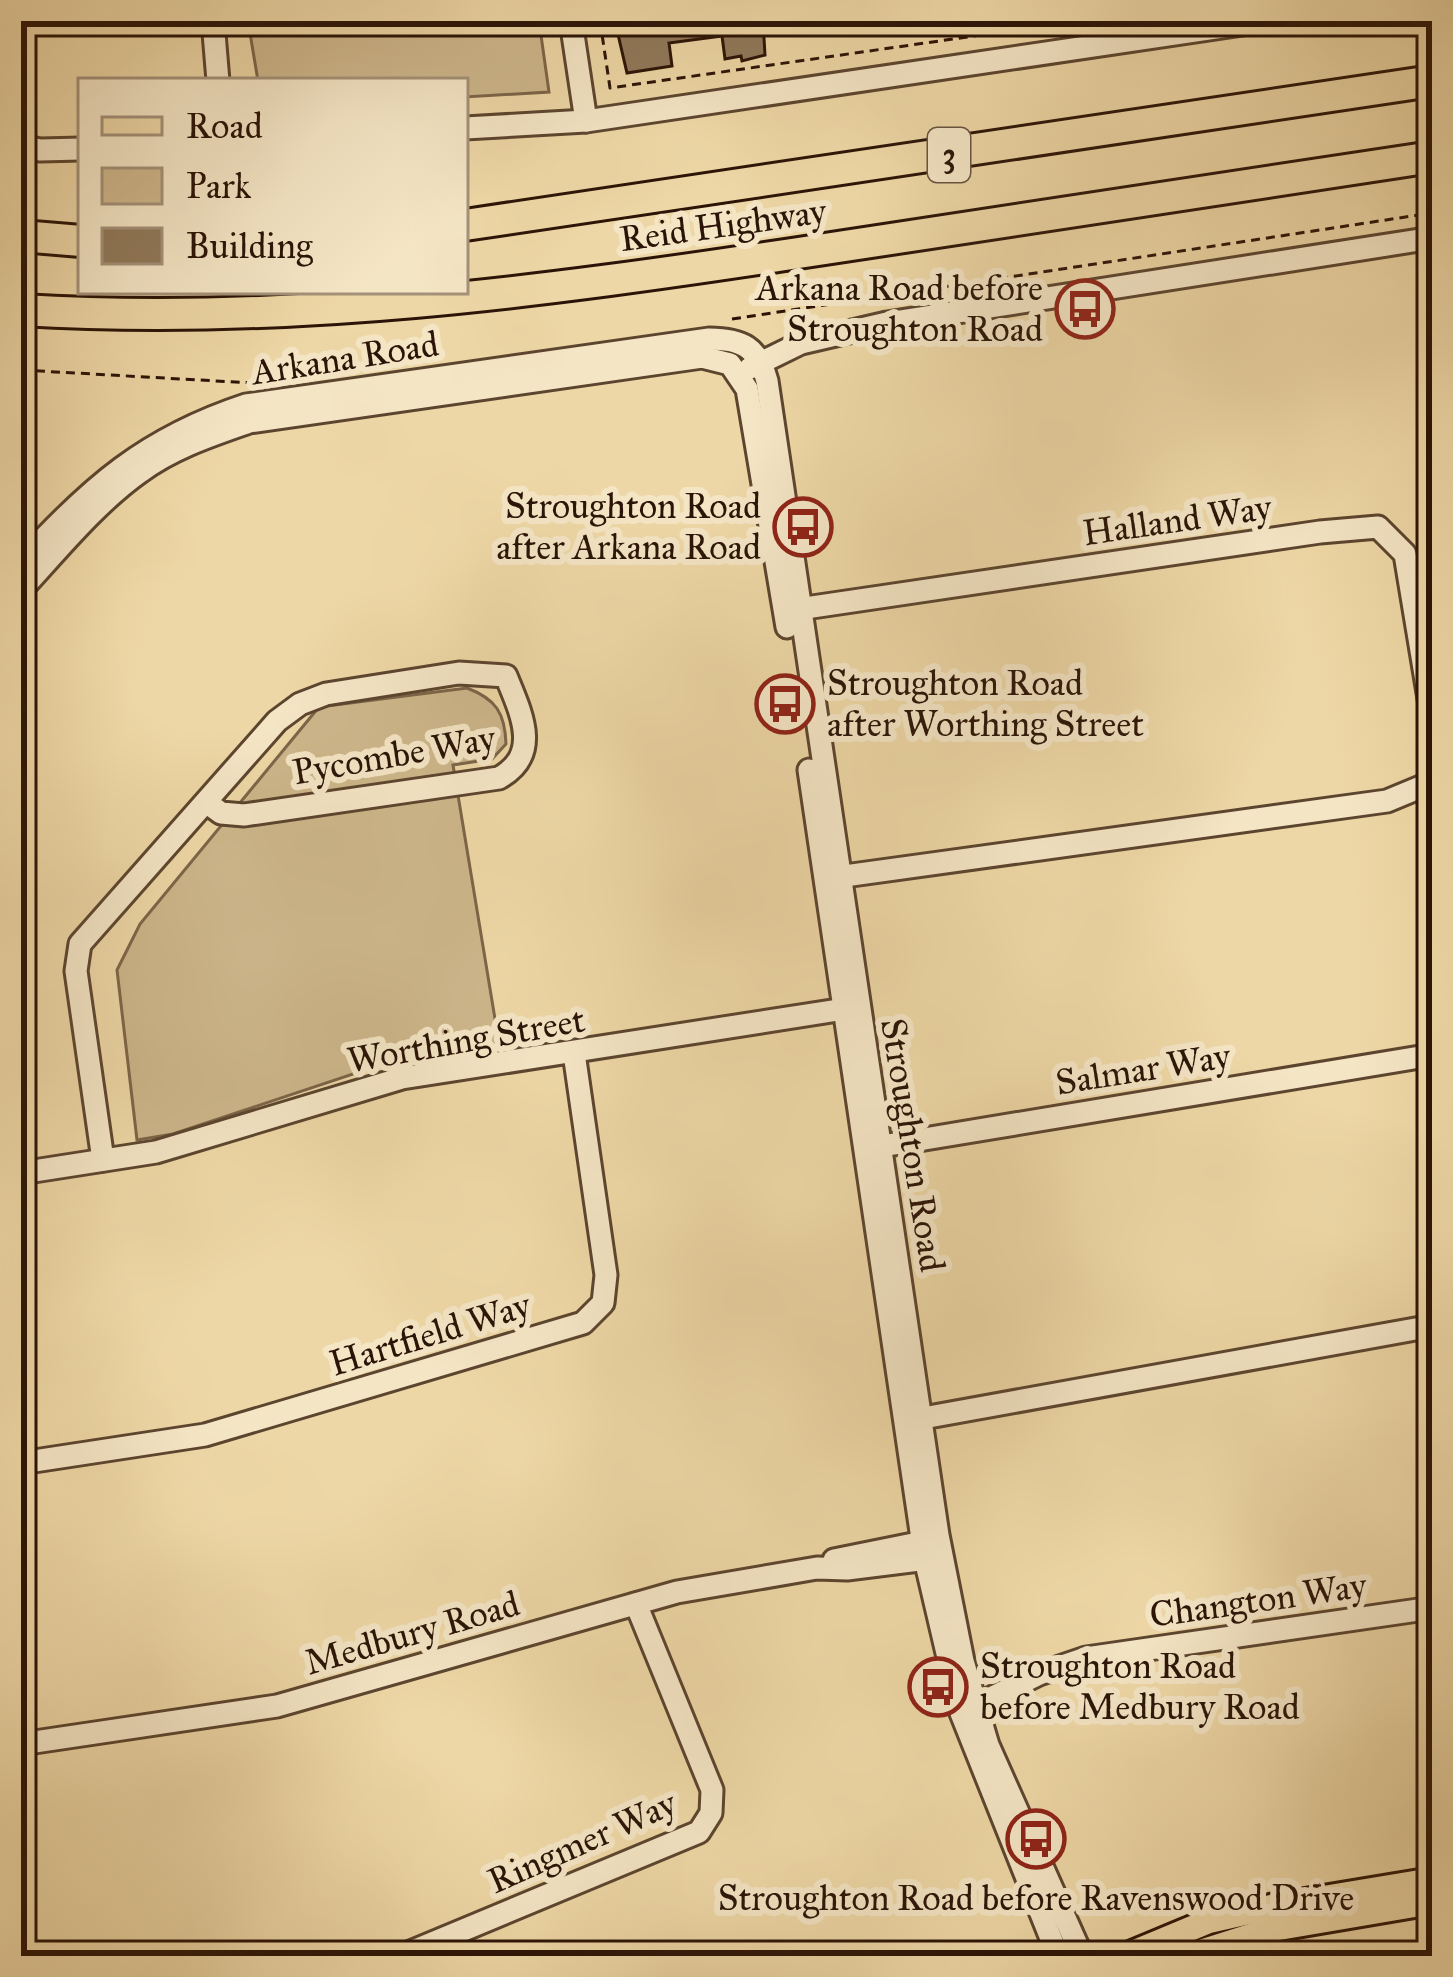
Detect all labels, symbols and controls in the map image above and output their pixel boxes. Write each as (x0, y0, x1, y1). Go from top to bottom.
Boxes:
legend (78, 78, 468, 294)
text: Road (186, 104, 263, 148)
road number: 3 (928, 128, 970, 182)
text: Park (186, 164, 251, 208)
street label: Reid Highway (617, 189, 830, 261)
text: Building (186, 224, 313, 268)
place label: Arkana Road before Stroughton Road (754, 266, 1043, 351)
bus stop icon: Arkana Road before Stroughton Road (1054, 278, 1116, 340)
street label: Arkana Road (246, 322, 442, 395)
place label: Stroughton Road after Arkana Road (496, 484, 761, 569)
street label: Halland Way (1080, 485, 1275, 555)
bus stop icon: Stroughton Road after Arkana Road (772, 496, 834, 558)
place label: Stroughton Road after Worthing Street (827, 661, 1144, 746)
bus stop icon: Stroughton Road after Worthing Street (754, 673, 816, 735)
street label: Pycombe Way (289, 715, 500, 794)
street label: Worthing Street (344, 997, 589, 1083)
street label: Stroughton Road (871, 1015, 955, 1275)
street label: Salmar Way (1052, 1033, 1235, 1105)
street label: Hartfield Way (324, 1282, 537, 1385)
street label: Changton Way (1147, 1563, 1370, 1637)
street label: Medbury Road (300, 1581, 524, 1685)
place label: Stroughton Road before Medbury Road (980, 1644, 1300, 1729)
bus stop icon: Stroughton Road before Medbury Road (907, 1656, 969, 1718)
street label: Ringmer Way (481, 1780, 684, 1903)
bus stop icon: Stroughton Road before Ravenswood Drive (1005, 1808, 1067, 1870)
place label: Stroughton Road before Ravenswood Drive (718, 1876, 1354, 1920)

